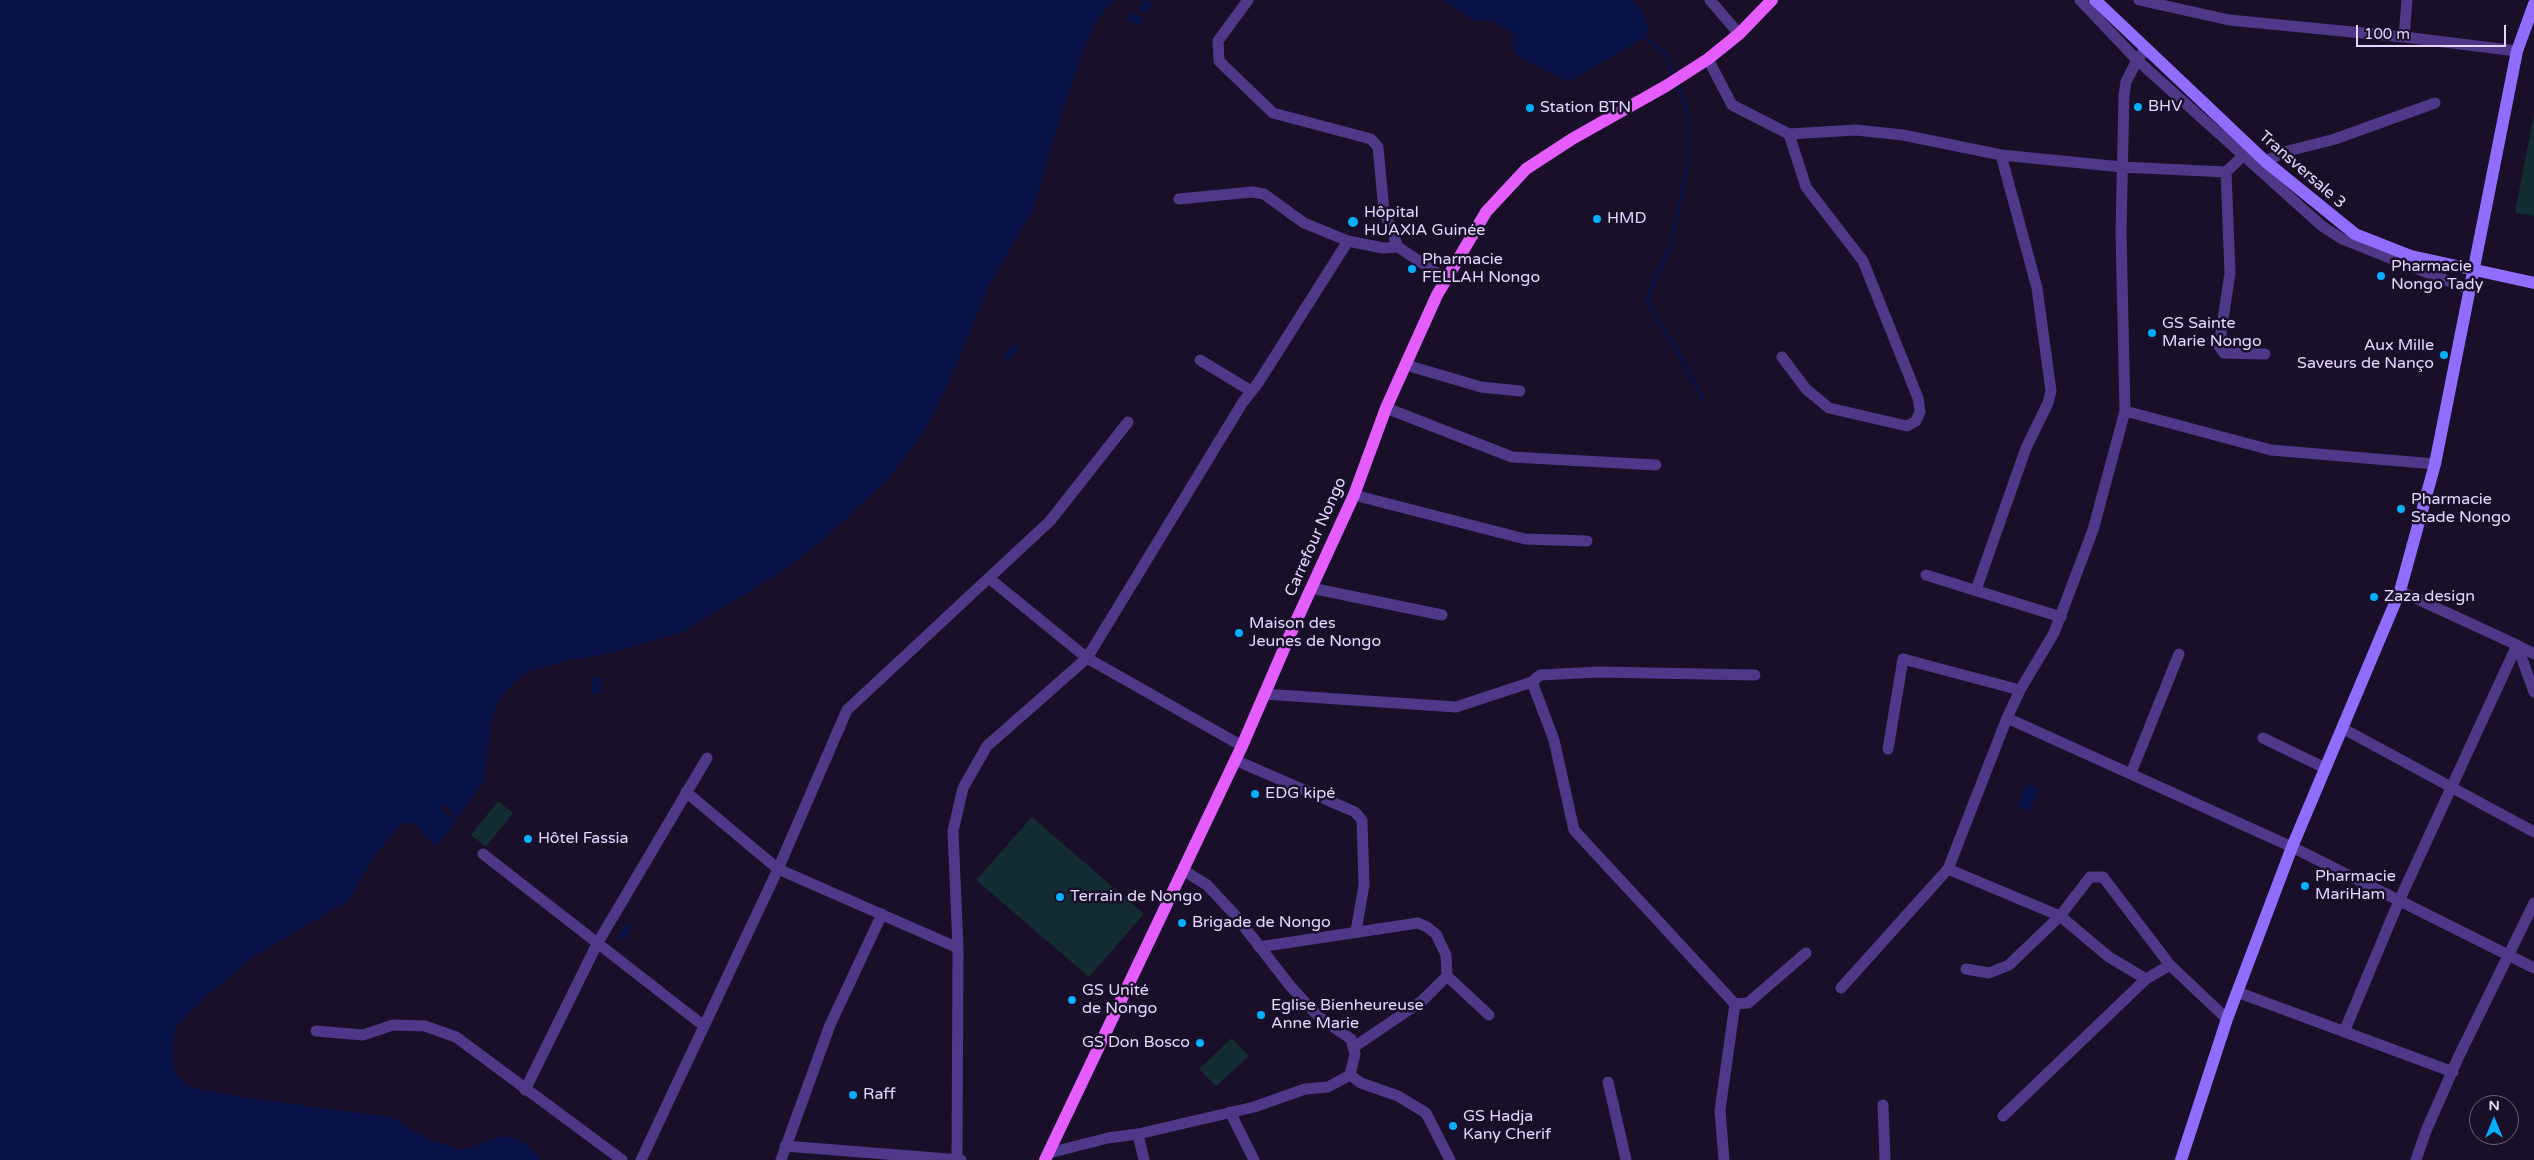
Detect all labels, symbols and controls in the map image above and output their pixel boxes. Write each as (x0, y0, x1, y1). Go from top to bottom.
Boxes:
scale bar (2359, 15, 2509, 47)
text: 100 m (2364, 25, 2410, 43)
place label: BHV (2148, 97, 2182, 117)
place label: Station BTN (1540, 98, 1631, 118)
marker: BHV (2132, 101, 2144, 113)
marker: Station BTN (1524, 102, 1536, 114)
street label: Transversale 3 (2255, 127, 2349, 213)
place label: Hôpital HUAXIA Guinée (1364, 203, 1485, 241)
place label: HMD (1607, 209, 1647, 229)
marker: HMD (1591, 213, 1603, 225)
marker: Hôpital HUAXIA Guinée (1346, 215, 1360, 229)
place label: Pharmacie FELLAH Nongo (1422, 250, 1540, 288)
place label: Pharmacie Nongo Tady (2391, 257, 2483, 295)
marker: Pharmacie FELLAH Nongo (1406, 263, 1418, 275)
marker: Pharmacie Nongo Tady (2375, 270, 2387, 282)
place label: GS Sainte Marie Nongo (2162, 314, 2262, 352)
marker: GS Sainte Marie Nongo (2146, 327, 2158, 339)
place label: Aux Mille Saveurs de Nanço (2297, 336, 2434, 374)
marker: Aux Mille Saveurs de Nanço (2438, 349, 2450, 361)
street label: Carrefour Nongo (1281, 474, 1351, 600)
place label: Pharmacie Stade Nongo (2411, 490, 2511, 528)
marker: Pharmacie Stade Nongo (2395, 503, 2407, 515)
place label: Zaza design (2384, 587, 2475, 607)
marker: Zaza design (2368, 591, 2380, 603)
place label: Maison des Jeunes de Nongo (1249, 614, 1381, 652)
marker: Maison des Jeunes de Nongo (1233, 627, 1245, 639)
place label: EDG kipé (1265, 784, 1335, 804)
marker: EDG kipé (1249, 788, 1261, 800)
place label: Hôtel Fassia (538, 829, 629, 849)
marker: Hôtel Fassia (522, 833, 534, 845)
place label: Pharmacie MariHam (2315, 867, 2396, 905)
marker: Pharmacie MariHam (2299, 880, 2311, 892)
place label: Terrain de Nongo (1070, 887, 1202, 907)
marker: Terrain de Nongo (1054, 891, 1066, 903)
place label: Brigade de Nongo (1192, 913, 1331, 933)
marker: Brigade de Nongo (1176, 917, 1188, 929)
place label: GS Unité de Nongo (1082, 981, 1157, 1019)
marker: GS Unité de Nongo (1066, 994, 1078, 1006)
place label: Eglise Bienheureuse Anne Marie (1271, 996, 1424, 1034)
marker: Eglise Bienheureuse Anne Marie (1255, 1009, 1267, 1021)
place label: GS Don Bosco (1082, 1033, 1190, 1053)
marker: GS Don Bosco (1194, 1037, 1206, 1049)
place label: Raff (863, 1085, 896, 1105)
marker: Raff (847, 1089, 859, 1101)
north arrow (2469, 1095, 2519, 1145)
text: N (2488, 1097, 2500, 1114)
place label: GS Hadja Kany Cherif (1463, 1107, 1551, 1145)
marker: GS Hadja Kany Cherif (1447, 1120, 1459, 1132)

